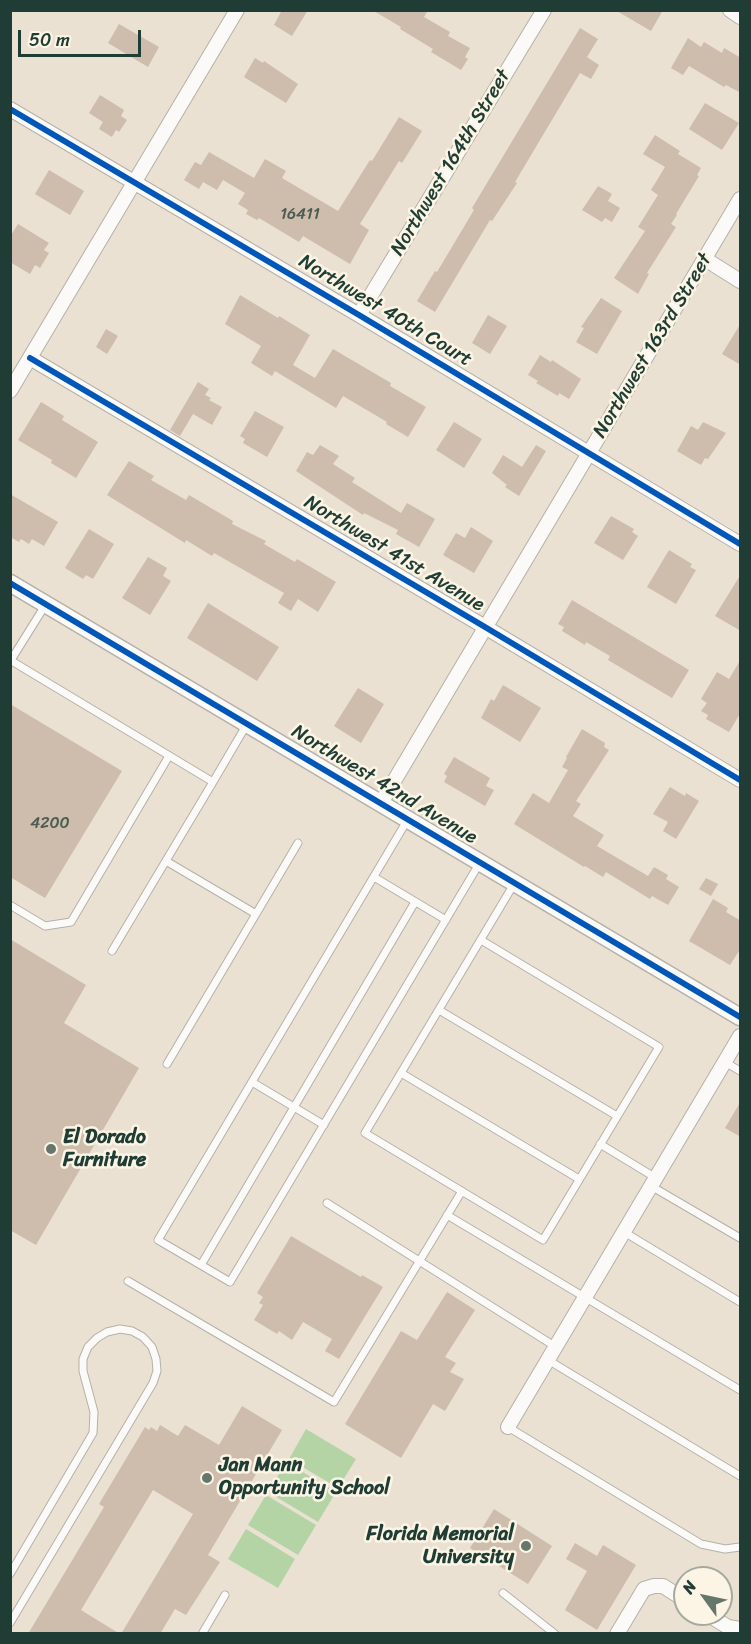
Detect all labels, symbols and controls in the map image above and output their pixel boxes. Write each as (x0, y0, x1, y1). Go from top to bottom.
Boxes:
scale bar (21, 18, 144, 56)
text: 50 m (29, 24, 70, 56)
street label: Northwest 164th Street (386, 66, 516, 260)
house number: 16411 (280, 205, 320, 225)
street label: Northwest 163rd Street (588, 249, 718, 443)
street label: Northwest 40th Court (294, 250, 476, 372)
street label: Northwest 41st Avenue (300, 491, 488, 617)
street label: Northwest 42nd Avenue (287, 720, 481, 850)
house number: 4200 (30, 814, 70, 834)
place label: El Dorado Furniture (63, 1126, 146, 1173)
marker: El Dorado Furniture (44, 1142, 58, 1156)
place label: Jan Mann Opportunity School (219, 1454, 390, 1501)
marker: Jan Mann Opportunity School (200, 1471, 214, 1485)
place label: Florida Memorial University (366, 1523, 514, 1570)
marker: Florida Memorial University (519, 1539, 533, 1553)
north arrow (673, 1566, 733, 1626)
text: N (674, 1574, 704, 1600)

